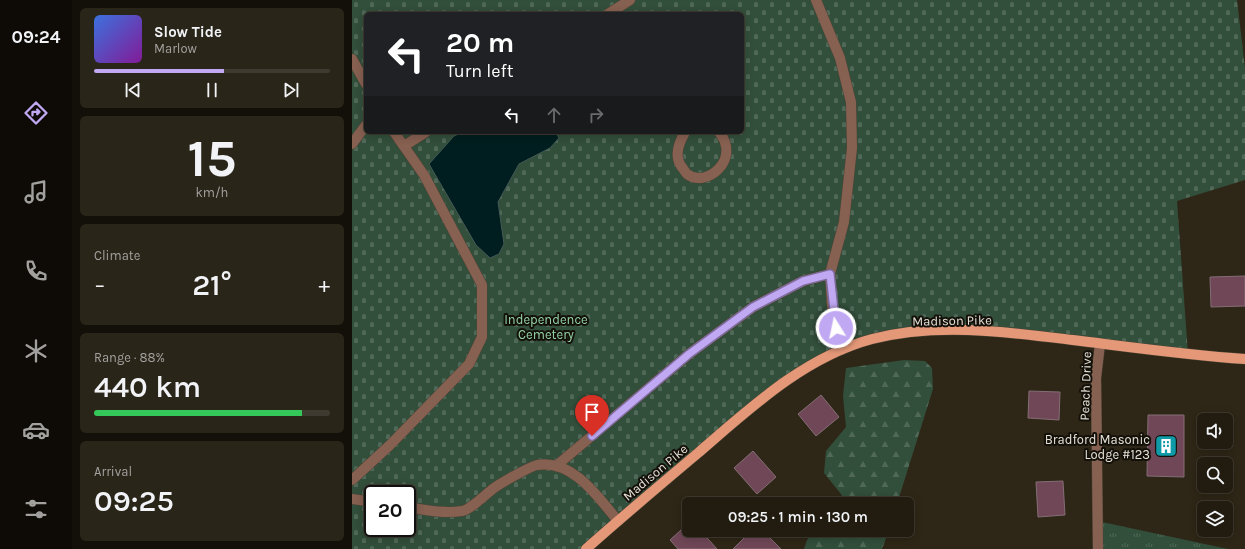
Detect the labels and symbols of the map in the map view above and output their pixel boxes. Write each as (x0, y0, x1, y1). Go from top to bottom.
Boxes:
position arrow (815, 307, 857, 349)
park label: Independence Cemetery (504, 312, 588, 342)
street label: Madison Pike (912, 312, 992, 329)
street label: Peach Drive (1077, 351, 1094, 421)
pin (575, 395, 609, 436)
place label: Bradford Masonic Lodge #123 (1045, 432, 1150, 462)
building icon: Bradford Masonic Lodge #123 (1153, 433, 1179, 459)
street label: Madison Pike (620, 441, 691, 504)
speed limit sign: 20 (364, 485, 416, 537)

